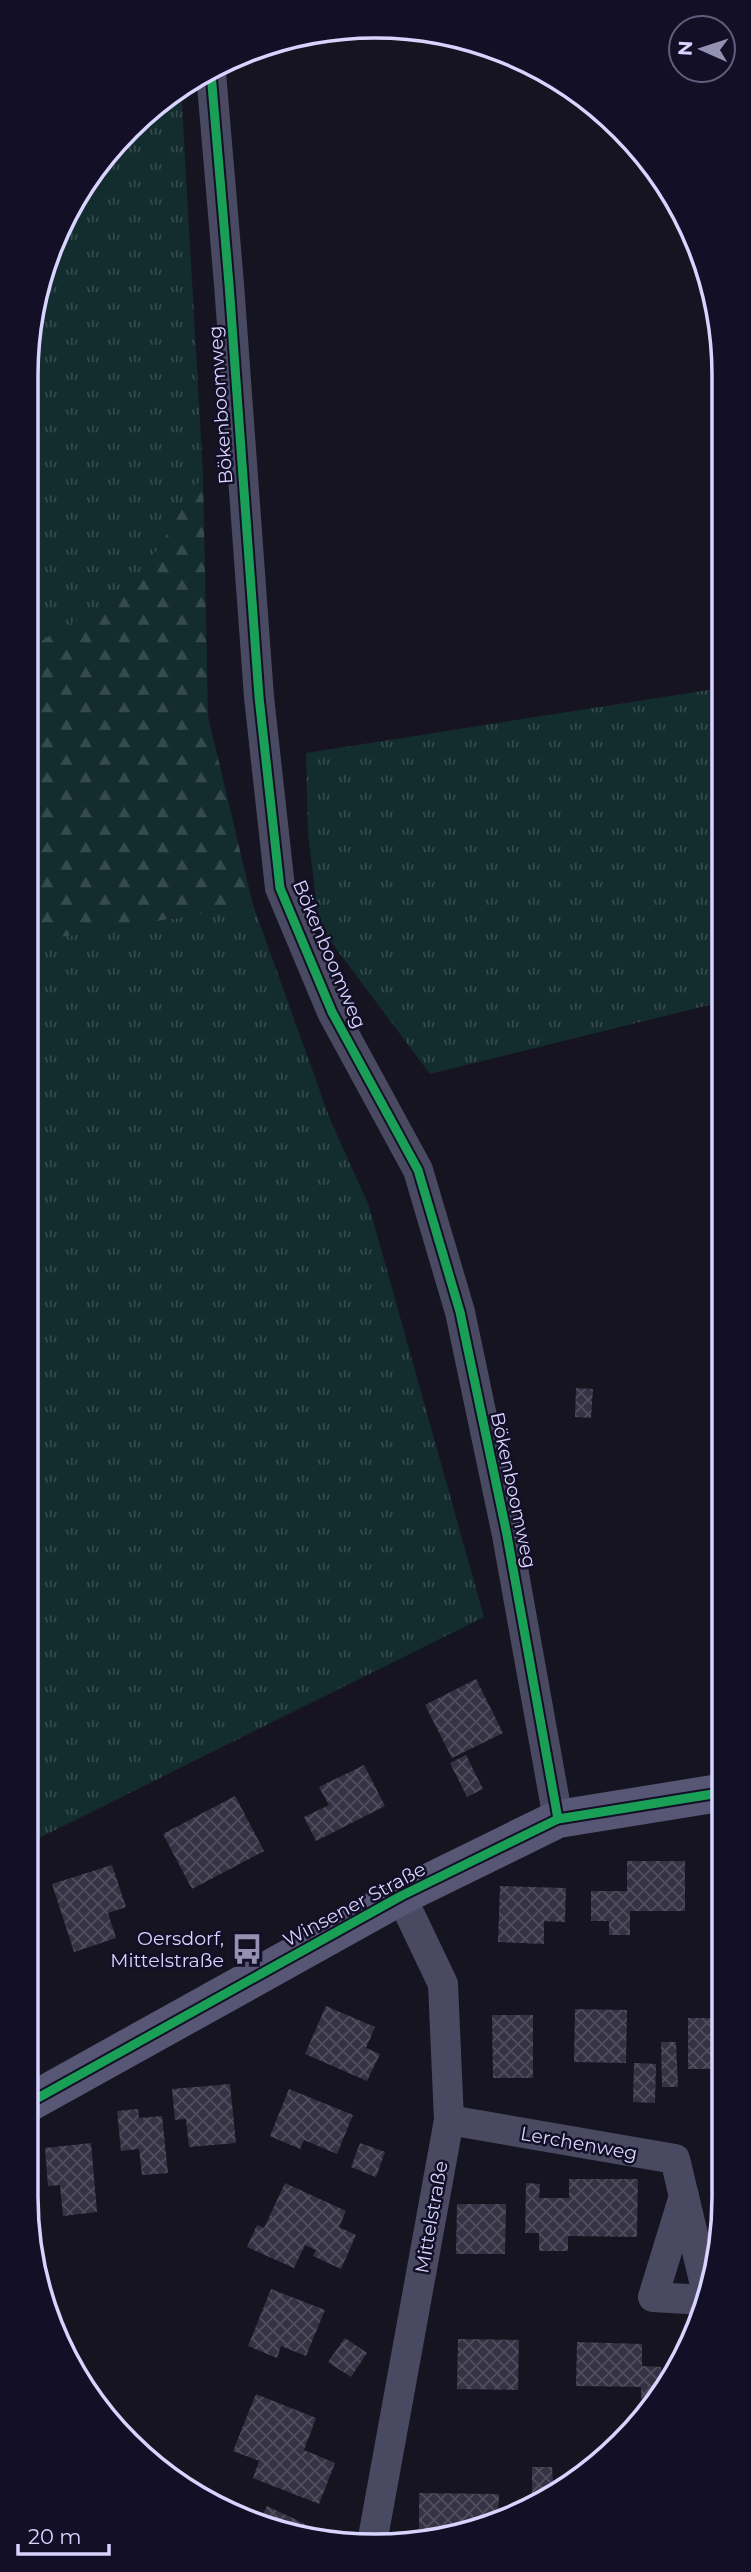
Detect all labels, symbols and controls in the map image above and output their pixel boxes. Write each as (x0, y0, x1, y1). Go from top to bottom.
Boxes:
north arrow (667, 14, 737, 84)
text: N (674, 40, 697, 56)
street label: Bökenboomweg (203, 325, 238, 485)
street label: Bökenboomweg (288, 876, 371, 1032)
street label: Bökenboomweg (486, 1410, 541, 1570)
street label: Winsener Straße (279, 1857, 429, 1952)
place label: Oersdorf, Mittelstraße (110, 1927, 224, 1972)
bus stop icon: Oersdorf, Mittelstraße (230, 1932, 264, 1966)
street label: Lerchenweg (519, 2122, 639, 2165)
street label: Mittelstraße (410, 2159, 453, 2275)
scale bar (18, 2512, 108, 2556)
text: 20 m (28, 2524, 82, 2549)

